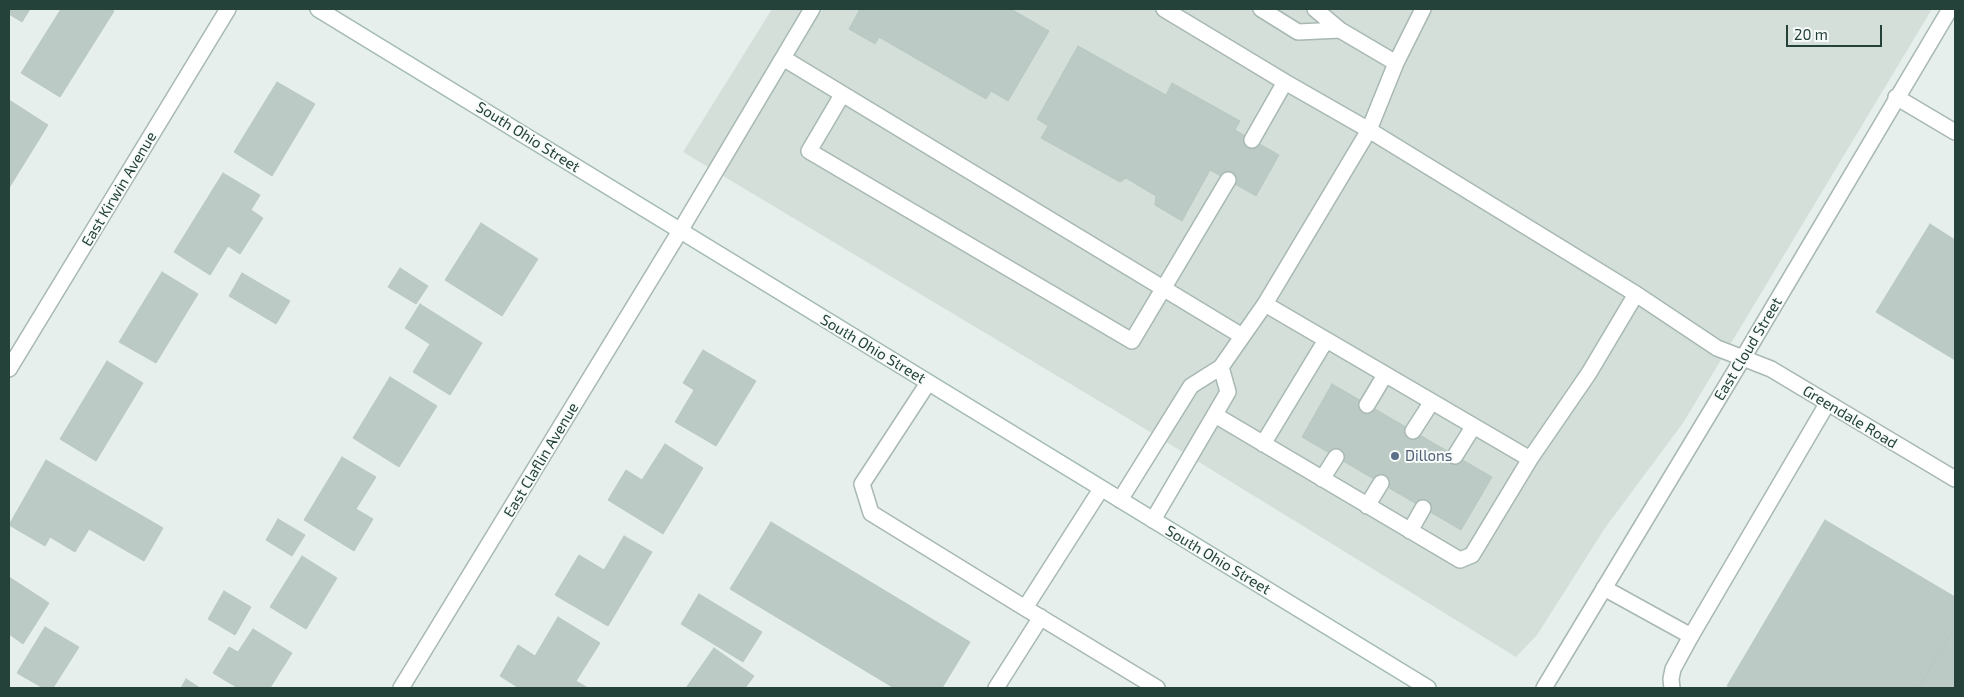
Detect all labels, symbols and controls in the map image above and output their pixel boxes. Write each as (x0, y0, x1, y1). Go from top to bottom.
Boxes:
scale bar (1789, 15, 1885, 47)
text: 20 m (1794, 25, 1828, 43)
street label: South Ohio Street (473, 98, 583, 176)
street label: East Kirwin Avenue (78, 129, 160, 249)
street label: East Cloud Street (1710, 294, 1786, 404)
street label: South Ohio Street (817, 311, 929, 387)
street label: Greendale Road (1799, 382, 1901, 452)
street label: East Claflin Avenue (500, 399, 582, 521)
place label: Dillons (1405, 447, 1452, 465)
marker: Dillons (1389, 450, 1401, 462)
street label: South Ohio Street (1162, 522, 1274, 598)

